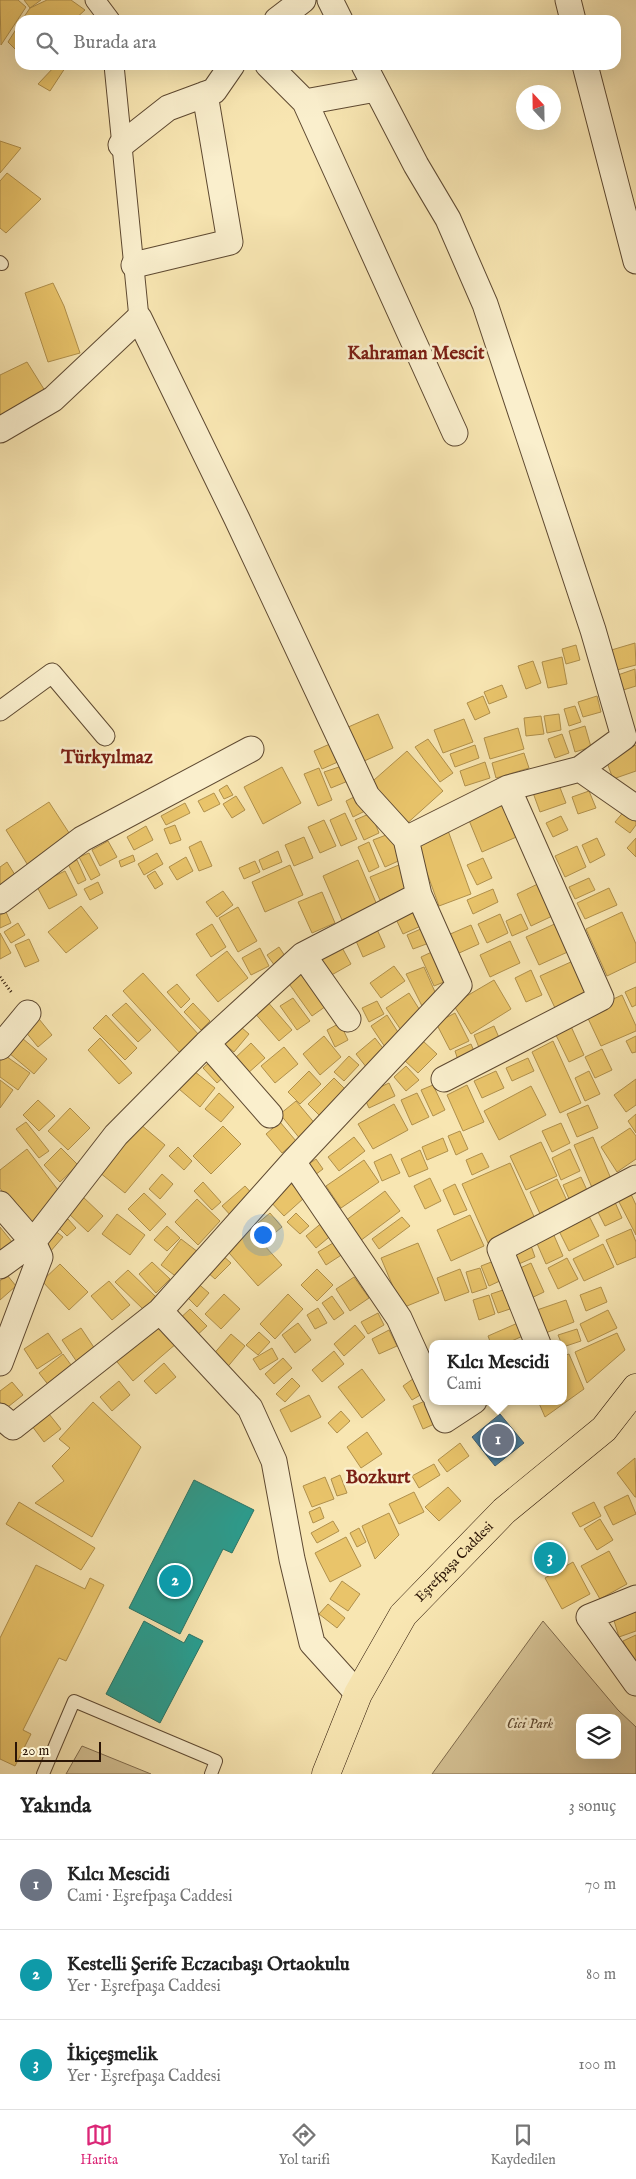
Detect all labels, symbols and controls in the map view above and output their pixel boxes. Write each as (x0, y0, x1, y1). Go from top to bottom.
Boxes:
search box (15, 15, 621, 70)
icon: search (33, 29, 61, 57)
text: Burada ara (73, 31, 157, 55)
north arrow (516, 85, 561, 130)
district label: Kahraman Mescit (347, 342, 485, 366)
district label: Türkyılmaz (60, 746, 153, 770)
your location (250, 1222, 276, 1248)
popup (429, 1340, 567, 1405)
text: Kılcı Mescidi (447, 1351, 549, 1375)
text: Cami (447, 1375, 482, 1395)
pin: 1 (482, 1421, 514, 1459)
district label: Bozkurt (345, 1466, 411, 1490)
street label: Eşrefpaşa Caddesi (411, 1518, 498, 1606)
pin: 3 (534, 1539, 566, 1577)
pin: 2 (159, 1562, 191, 1600)
map controls (576, 1714, 621, 1759)
button: layers (576, 1714, 621, 1759)
park label: Cici Park (507, 1715, 554, 1733)
scale bar (15, 1739, 101, 1762)
text: 20 m (22, 1742, 49, 1760)
text: Yakında (20, 1793, 91, 1820)
text: 3 sonuç (569, 1797, 616, 1817)
text: Kılcı Mescidi (67, 1863, 170, 1887)
text: 1 (33, 1875, 39, 1895)
text: 70 m (585, 1875, 616, 1895)
text: Cami · Eşrefpaşa Caddesi (67, 1887, 233, 1907)
text: Kestelli Şerife Eczacıbaşı Ortaokulu (67, 1953, 350, 1977)
text: 2 (32, 1965, 40, 1985)
text: 80 m (586, 1965, 616, 1985)
text: Yer · Eşrefpaşa Caddesi (67, 1977, 221, 1997)
text: İkiçeşmelik (67, 2043, 158, 2067)
text: 3 (33, 2055, 39, 2075)
text: 100 m (579, 2055, 616, 2075)
text: Yer · Eşrefpaşa Caddesi (67, 2067, 221, 2087)
tab: Harita (80, 2121, 118, 2169)
tab: Yol tarifi (278, 2121, 330, 2169)
tab: Kaydedilen (490, 2121, 556, 2169)

